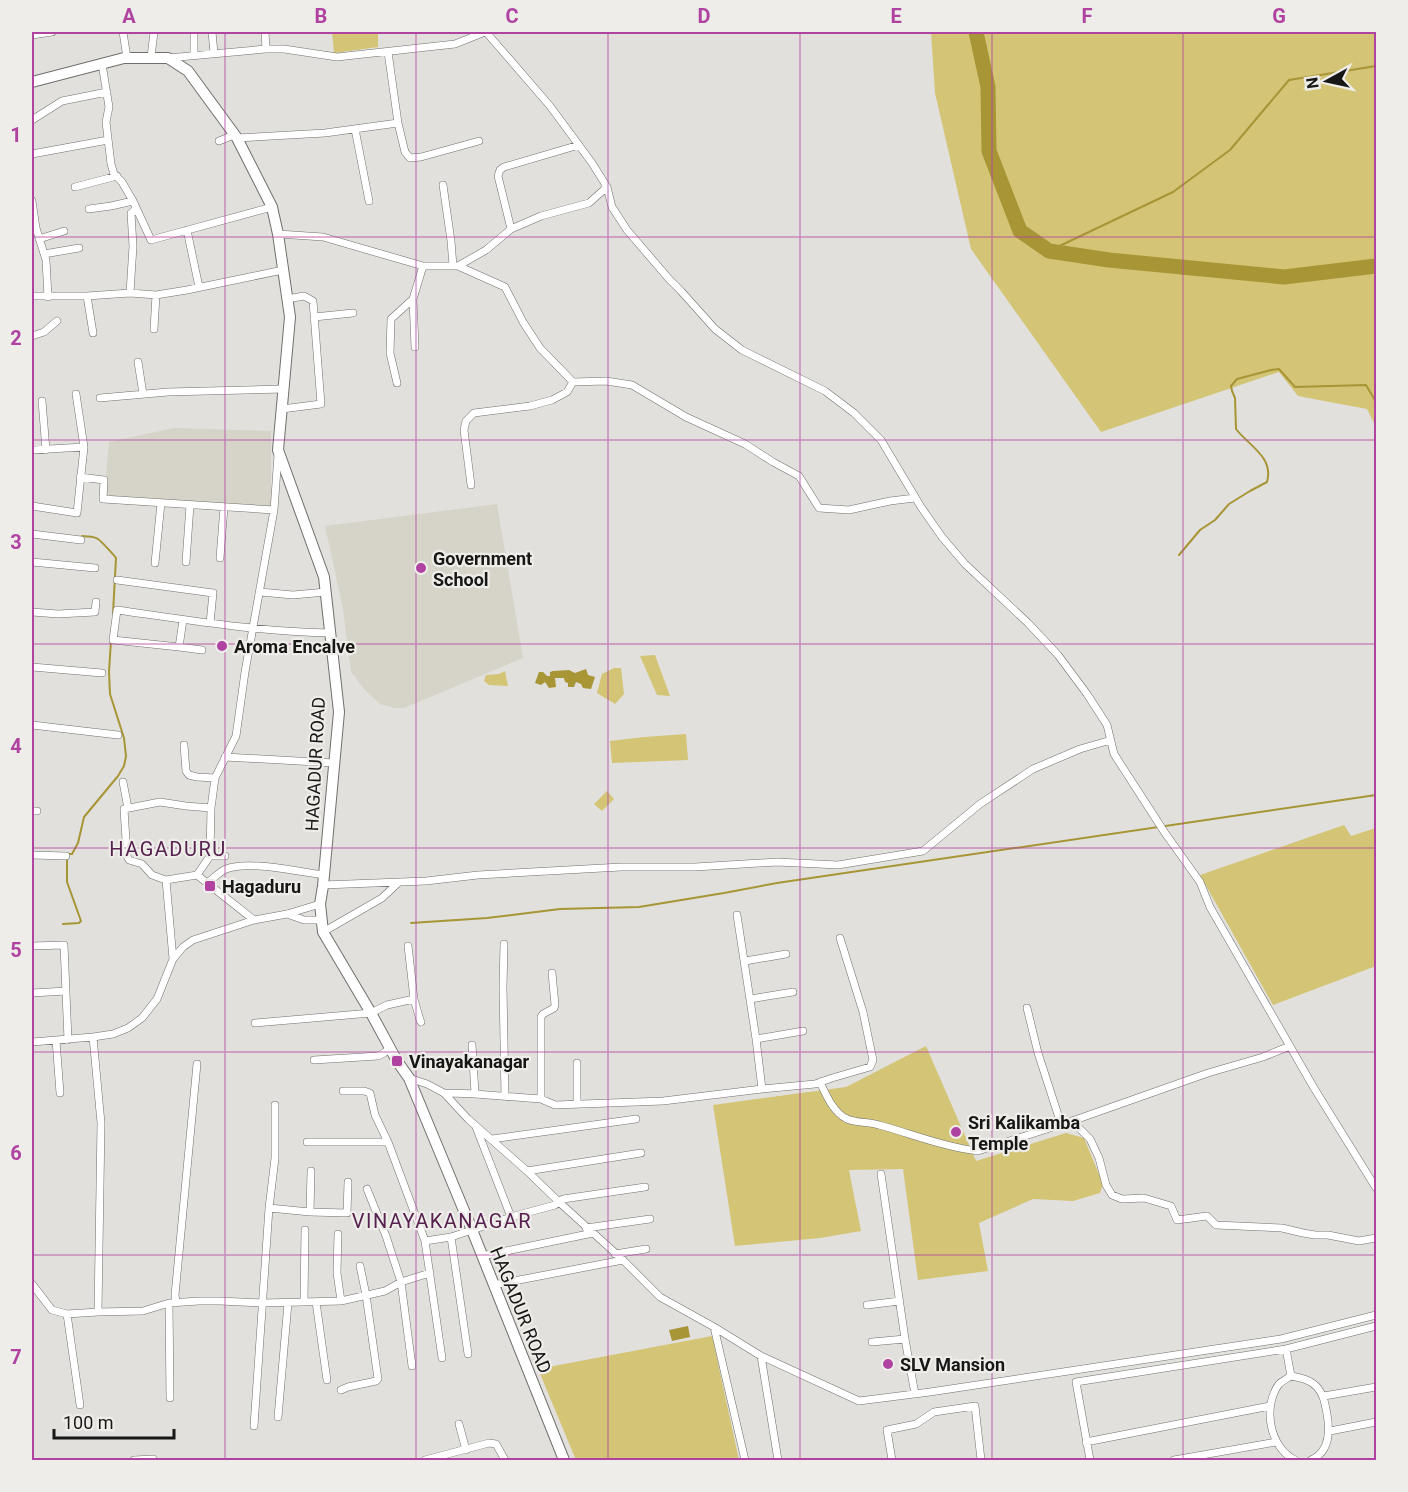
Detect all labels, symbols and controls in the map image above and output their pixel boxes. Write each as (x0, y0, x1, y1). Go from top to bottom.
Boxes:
text: A (122, 4, 136, 28)
text: B (315, 4, 327, 28)
text: C (505, 4, 519, 28)
text: D (698, 4, 711, 28)
text: E (890, 4, 902, 28)
text: F (1082, 4, 1093, 28)
text: G (1272, 4, 1286, 28)
north arrow (1297, 51, 1357, 111)
text: N (1302, 76, 1323, 90)
text: 1 (10, 123, 22, 147)
text: 2 (10, 326, 22, 350)
text: 3 (10, 530, 22, 554)
place label: Government School (433, 548, 532, 590)
marker: Government School (414, 561, 428, 575)
place label: Aroma Encalve (234, 636, 355, 657)
marker: Aroma Encalve (215, 639, 229, 653)
street label: HAGADUR ROAD (301, 696, 329, 832)
text: 4 (10, 734, 22, 758)
district label: HAGADURU (109, 837, 227, 861)
place label: Hagaduru (222, 876, 301, 897)
marker: Hagaduru (203, 879, 217, 893)
text: 5 (10, 938, 22, 962)
place label: Vinayakanagar (409, 1051, 530, 1072)
marker: Vinayakanagar (390, 1054, 404, 1068)
place label: Sri Kalikamba Temple (968, 1112, 1080, 1154)
marker: Sri Kalikamba Temple (949, 1125, 963, 1139)
text: 6 (10, 1141, 22, 1165)
district label: VINAYAKANAGAR (352, 1209, 532, 1233)
street label: HAGADUR ROAD (486, 1244, 556, 1376)
text: 7 (10, 1345, 22, 1369)
place label: SLV Mansion (900, 1354, 1005, 1375)
marker: SLV Mansion (881, 1357, 895, 1371)
scale bar (54, 1402, 174, 1440)
text: 100 m (63, 1412, 114, 1433)

